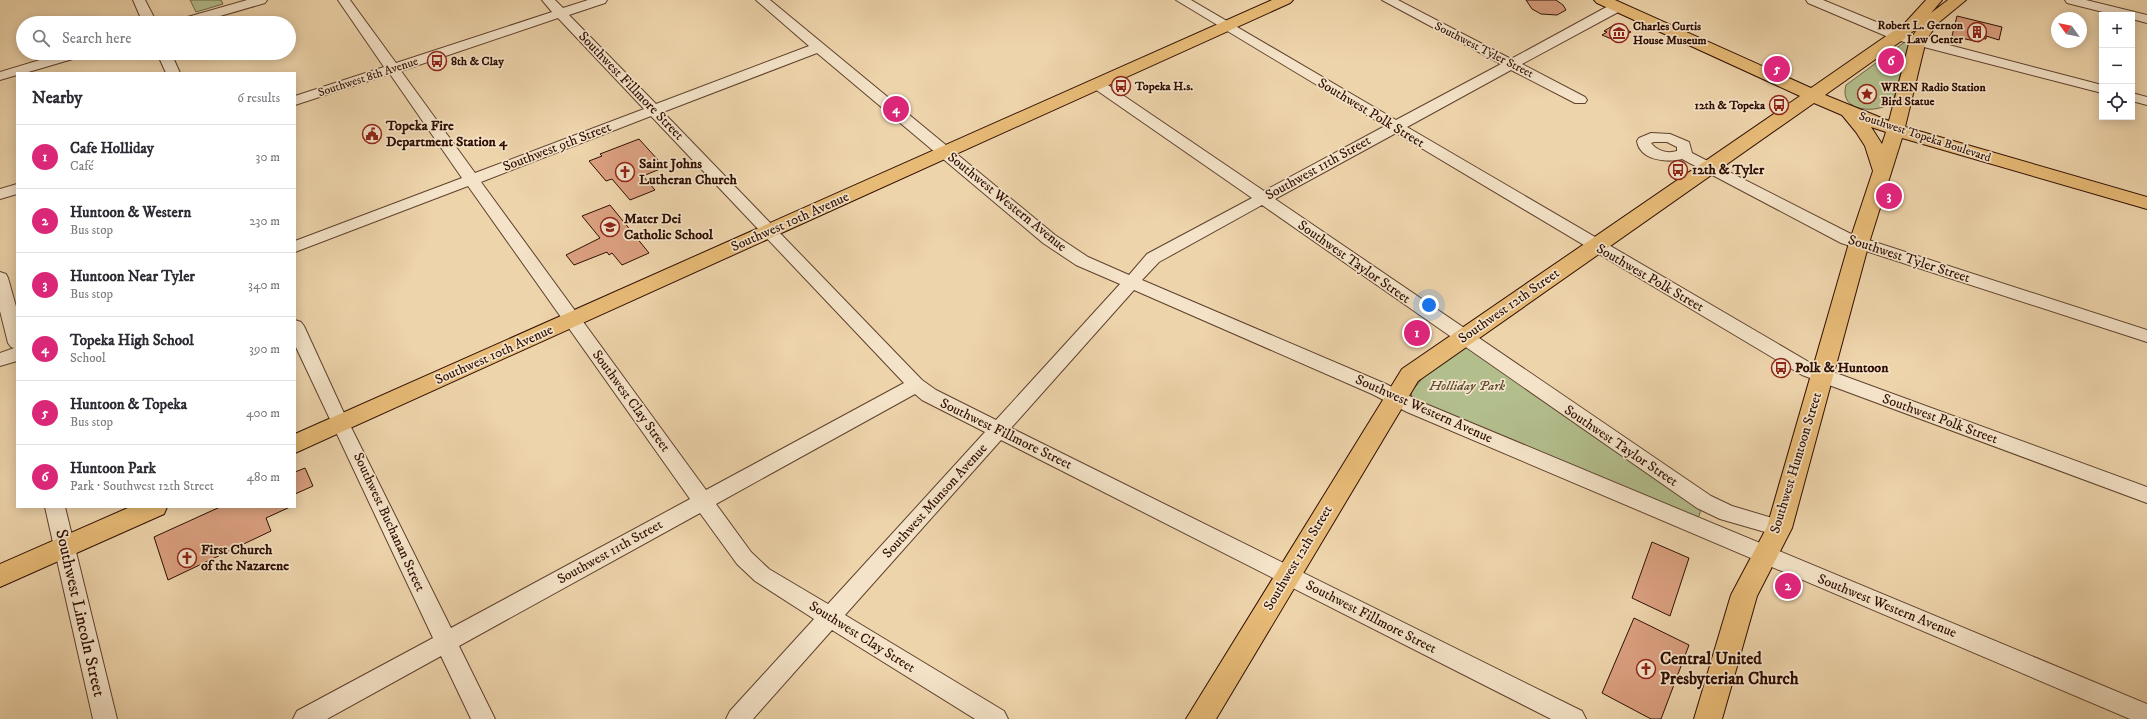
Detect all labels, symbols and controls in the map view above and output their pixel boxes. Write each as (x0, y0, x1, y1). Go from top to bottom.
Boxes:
north arrow (2051, 12, 2087, 48)
map controls (2099, 12, 2135, 120)
button: + (2099, 12, 2135, 48)
search box (16, 16, 296, 60)
place label: Robert L. Gernon Law Center (1878, 18, 1964, 47)
street label: Southwest Tyler Street (1432, 19, 1536, 81)
place label: Charles Curtis House Museum (1633, 19, 1706, 48)
building icon: Robert L. Gernon Law Center (1966, 21, 1988, 43)
museum icon: Charles Curtis House Museum (1608, 22, 1630, 44)
icon: search (30, 27, 52, 49)
street label: Southwest Fillmore Street (574, 28, 688, 145)
text: Search here (62, 29, 131, 48)
pin: 6 (1878, 46, 1904, 76)
button: − (2099, 48, 2135, 84)
bus stop icon: 8th & Clay (426, 50, 448, 72)
street label: Southwest 8th Avenue (316, 54, 420, 100)
place label: 8th & Clay (451, 54, 504, 69)
pin: 5 (1764, 54, 1790, 84)
street label: Southwest Polk Street (1314, 74, 1428, 152)
bus stop icon: Topeka H.s. (1110, 75, 1132, 97)
place label: Topeka H.s. (1134, 79, 1193, 94)
place label: WREN Radio Station Bird Statue (1880, 80, 1986, 109)
place icon: WREN Radio Station Bird Statue (1856, 83, 1878, 105)
button: locate (2099, 84, 2135, 120)
text: Nearby (32, 87, 82, 109)
text: 6 results (237, 90, 280, 106)
pin: 4 (883, 94, 909, 124)
bus stop icon: 12th & Topeka (1768, 94, 1790, 116)
place label: 12th & Topeka (1695, 98, 1766, 113)
street label: Southwest Topeka Boulevard (1857, 109, 1993, 165)
place label: Topeka Fire Department Station 4 (385, 117, 508, 151)
street label: Southwest 9th Street (500, 118, 614, 176)
public building icon: Topeka Fire Department Station 4 (361, 123, 383, 145)
street label: Southwest 11th Street (1262, 131, 1374, 204)
text: Cafe Holliday (70, 139, 154, 158)
street label: Southwest Western Avenue (944, 148, 1070, 256)
text: 1 (43, 149, 47, 165)
text: 30 m (256, 149, 280, 165)
place label: Saint Johns Lutheran Church (639, 155, 737, 189)
text: Café (70, 158, 94, 174)
bus stop icon: 12th & Tyler (1667, 159, 1689, 181)
church icon: Saint Johns Lutheran Church (614, 161, 636, 183)
place label: 12th & Tyler (1692, 161, 1765, 179)
pin: 3 (1876, 181, 1902, 211)
street label: Southwest 10th Avenue (728, 188, 852, 256)
text: Huntoon & Western (70, 203, 191, 222)
place label: Mater Dei Catholic School (624, 210, 714, 244)
text: 2 (42, 213, 48, 229)
text: 230 m (249, 213, 280, 229)
school or university icon: Mater Dei Catholic School (599, 216, 621, 238)
street label: Southwest Taylor Street (1294, 216, 1414, 308)
text: Bus stop (70, 222, 113, 238)
street label: Southwest Tyler Street (1846, 231, 1973, 287)
street label: Southwest Polk Street (1593, 240, 1708, 316)
street label: Southwest 12th Street (1455, 264, 1564, 348)
text: Huntoon Near Tyler (70, 267, 195, 286)
text: 3 (43, 277, 47, 293)
text: 340 m (248, 277, 280, 293)
text: Bus stop (70, 286, 113, 302)
your location (1419, 295, 1439, 315)
pin: 1 (1404, 318, 1430, 348)
street label: Southwest 10th Avenue (432, 321, 556, 389)
text: Topeka High School (70, 331, 194, 350)
text: 4 (41, 341, 49, 357)
text: 390 m (249, 341, 280, 357)
street label: Southwest Clay Street (588, 346, 674, 456)
text: School (70, 350, 106, 366)
bus stop icon: Polk & Huntoon (1770, 357, 1792, 379)
place label: Polk & Huntoon (1795, 359, 1889, 377)
street label: Southwest Western Avenue (1353, 371, 1496, 447)
park label: Holliday Park (1428, 377, 1505, 395)
street label: Southwest Huntoon Street (1766, 390, 1826, 536)
street label: Southwest Polk Street (1880, 390, 2001, 448)
street label: Southwest Fillmore Street (937, 394, 1075, 474)
text: Huntoon & Topeka (70, 395, 187, 414)
street label: Southwest Taylor Street (1561, 401, 1682, 491)
text: 5 (42, 405, 48, 421)
text: 400 m (246, 405, 280, 421)
text: Bus stop (70, 414, 113, 430)
street label: Southwest Munson Avenue (879, 440, 991, 562)
street label: Southwest Buchanan Street (349, 450, 429, 595)
text: Huntoon Park (70, 459, 156, 478)
text: 6 (42, 469, 48, 485)
text: 480 m (246, 469, 280, 485)
text: Park · Southwest 12th Street (70, 478, 214, 494)
street label: Southwest 12th Street (1260, 502, 1337, 614)
street label: Southwest 11th Street (554, 515, 666, 588)
street label: Southwest Lincoln Street (50, 527, 110, 699)
place label: First Church of the Nazarene (201, 541, 289, 575)
church icon: First Church of the Nazarene (176, 547, 198, 569)
street label: Southwest Western Avenue (1815, 570, 1959, 642)
pin: 2 (1775, 571, 1801, 601)
street label: Southwest Fillmore Street (1303, 576, 1440, 658)
street label: Southwest Clay Street (806, 597, 919, 677)
place label: Central United Presbyterian Church (1660, 648, 1799, 690)
church icon: Central United Presbyterian Church (1635, 658, 1657, 680)

